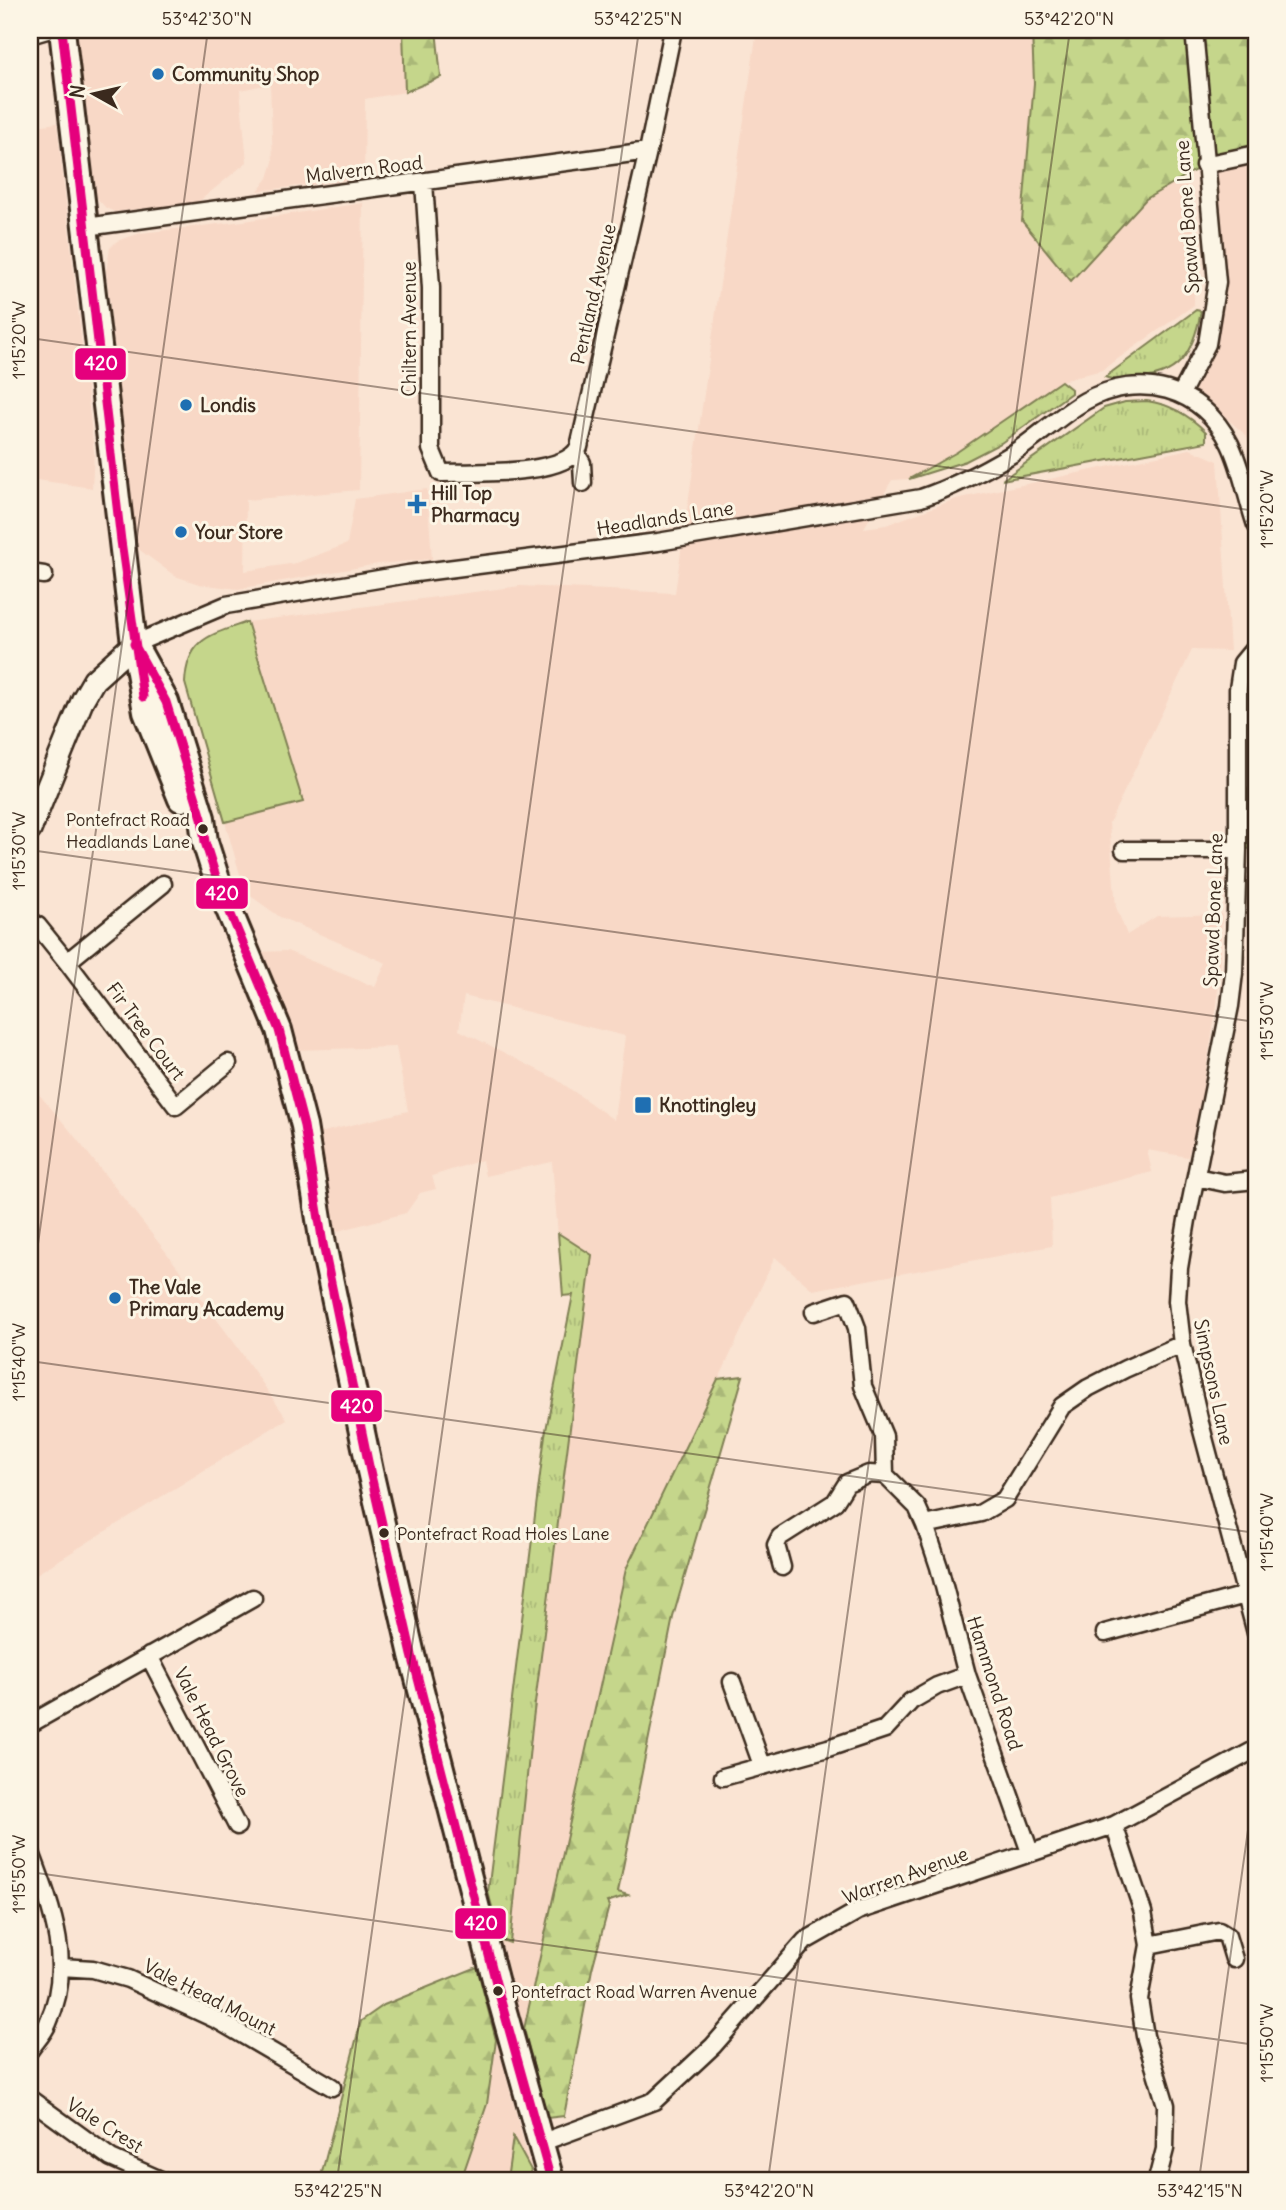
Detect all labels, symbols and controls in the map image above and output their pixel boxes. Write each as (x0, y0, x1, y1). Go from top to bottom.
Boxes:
text: 53°42'30"N (162, 7, 252, 30)
text: 53°42'25"N (594, 7, 682, 30)
text: 53°42'20"N (1024, 7, 1114, 30)
north arrow (60, 60, 130, 130)
place label: Community Shop (172, 62, 319, 86)
marker: Community Shop (150, 66, 166, 82)
text: N (64, 83, 90, 100)
street label: Spawd Bone Lane (1170, 139, 1204, 295)
street label: Malvern Road (304, 150, 424, 188)
street label: Pentland Avenue (565, 221, 621, 367)
street label: Chiltern Avenue (397, 261, 421, 397)
text: 1°15'20"W (7, 301, 30, 379)
line badge: 420 (74, 347, 127, 381)
text: 420 (84, 351, 118, 375)
place label: Londis (200, 393, 256, 417)
marker: Londis (178, 397, 194, 413)
text: 1°15'20"W (1255, 470, 1278, 548)
place label: Hill Top Pharmacy (431, 481, 520, 527)
street label: Headlands Lane (595, 495, 735, 541)
marker: Hill Top Pharmacy (409, 496, 425, 512)
place label: Your Store (194, 520, 283, 544)
marker: Your Store (173, 524, 189, 540)
place label: Pontefract Road Headlands Lane (66, 809, 190, 853)
text: 1°15'30"W (7, 812, 30, 890)
marker: Pontefract Road Headlands Lane (196, 822, 210, 836)
street label: Spawd Bone Lane (1198, 833, 1228, 987)
line badge: 420 (195, 877, 249, 910)
text: 420 (205, 881, 239, 905)
street label: Fir Tree Court (101, 977, 191, 1085)
text: 1°15'30"W (1255, 982, 1278, 1060)
place label: Knottingley (659, 1093, 756, 1117)
marker: Knottingley (633, 1095, 653, 1115)
place label: The Vale Primary Academy (129, 1275, 284, 1321)
marker: The Vale Primary Academy (107, 1290, 123, 1306)
street label: Simpsons Lane (1189, 1317, 1239, 1447)
text: 1°15'40"W (7, 1323, 30, 1401)
line badge: 420 (330, 1389, 383, 1423)
text: 420 (340, 1394, 374, 1418)
text: 1°15'40"W (1255, 1493, 1278, 1571)
place label: Pontefract Road Holes Lane (397, 1523, 609, 1545)
marker: Pontefract Road Holes Lane (377, 1526, 391, 1540)
street label: Hammond Road (962, 1613, 1028, 1753)
street label: Vale Head Grove (169, 1663, 255, 1801)
text: 1°15'50"W (7, 1835, 30, 1913)
street label: Warren Avenue (839, 1841, 971, 1909)
line badge: 420 (454, 1907, 507, 1940)
text: 420 (464, 1911, 498, 1935)
street label: Vale Head Mount (140, 1953, 280, 2041)
place label: Pontefract Road Warren Avenue (511, 1981, 757, 2003)
marker: Pontefract Road Warren Avenue (491, 1984, 505, 1998)
text: 1°15'50"W (1255, 2004, 1278, 2082)
street label: Vale Crest (62, 2092, 148, 2158)
text: 53°42'25"N (294, 2179, 382, 2202)
text: 53°42'20"N (724, 2179, 814, 2202)
text: 53°42'15"N (1157, 2179, 1243, 2202)

